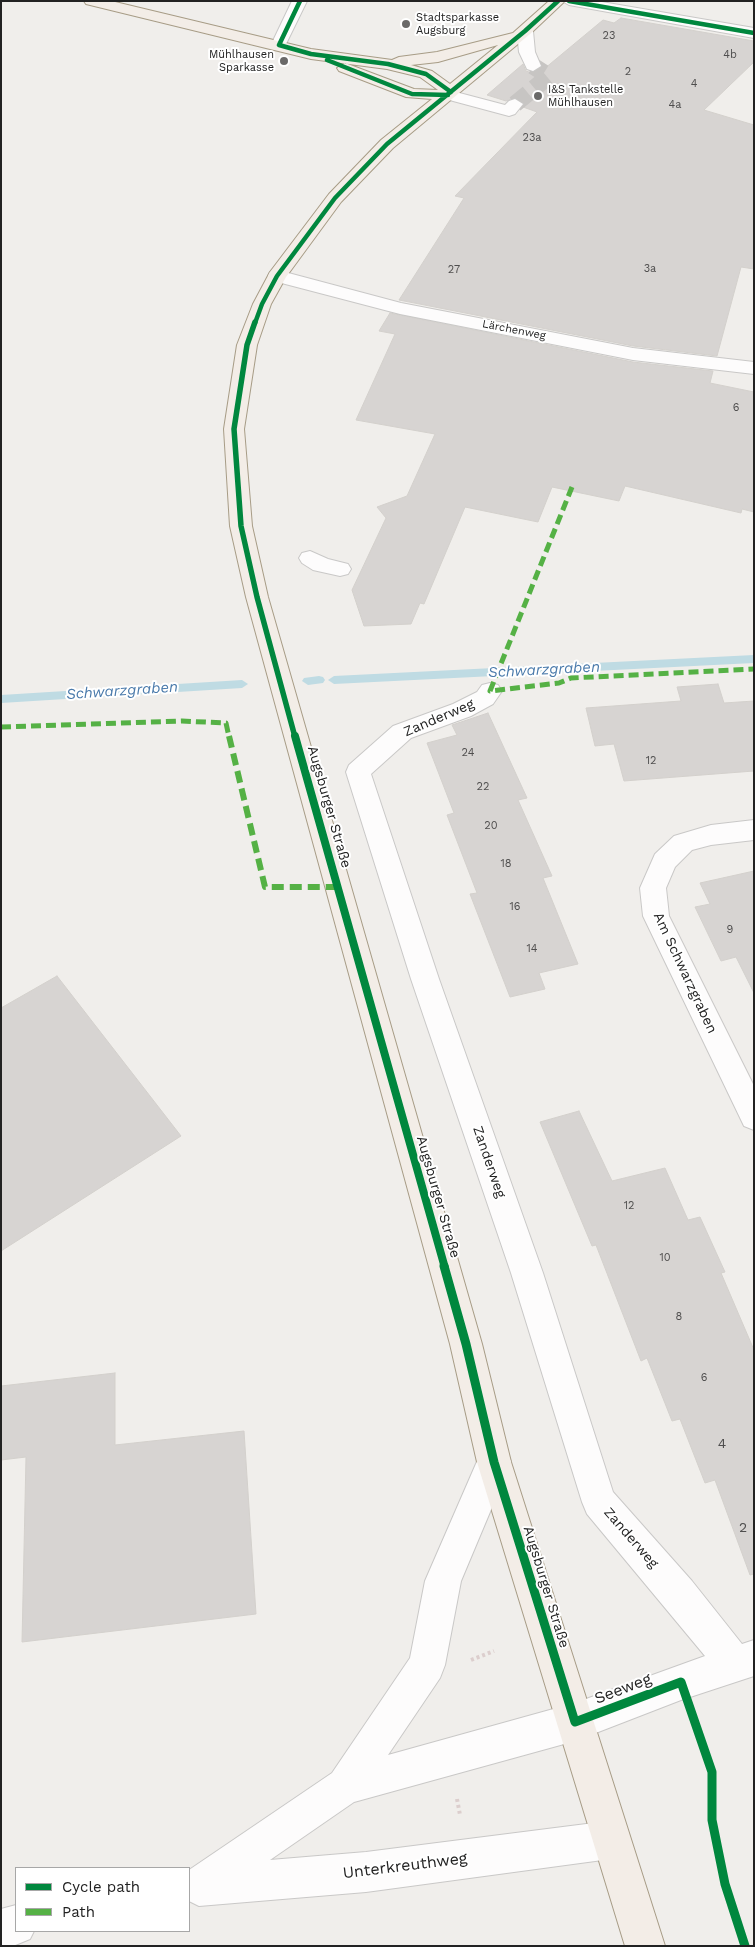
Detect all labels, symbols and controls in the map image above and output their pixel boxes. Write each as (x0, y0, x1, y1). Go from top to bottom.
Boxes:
place label: Stadtsparkasse Augsburg (416, 11, 499, 37)
marker: Stadtsparkasse Augsburg (400, 18, 412, 30)
house number: 23 (603, 29, 615, 43)
place label: Mühlhausen Sparkasse (209, 48, 274, 74)
house number: 4b (723, 48, 737, 62)
marker: Mühlhausen Sparkasse (278, 55, 290, 67)
house number: 2 (625, 65, 631, 79)
house number: 4 (691, 77, 697, 91)
place label: I&S Tankstelle Mühlhausen (548, 83, 623, 109)
marker: I&S Tankstelle Mühlhausen (532, 90, 544, 102)
house number: 4a (669, 98, 681, 112)
house number: 23a (522, 131, 542, 145)
house number: 3a (644, 262, 656, 276)
house number: 27 (448, 263, 460, 277)
street label: Lärchenweg (481, 317, 547, 343)
house number: 6 (733, 401, 739, 415)
water label: Schwarzgraben (488, 658, 600, 682)
water label: Schwarzgraben (66, 678, 178, 704)
street label: Zanderweg (401, 696, 477, 740)
street label: Augsburger Straße (304, 744, 354, 870)
house number: 24 (462, 746, 474, 760)
house number: 12 (646, 754, 656, 768)
house number: 22 (477, 780, 489, 794)
house number: 20 (484, 819, 498, 833)
house number: 18 (500, 857, 512, 871)
house number: 16 (510, 900, 520, 914)
street label: Am Schwarzgraben (650, 910, 720, 1036)
house number: 9 (727, 923, 733, 937)
house number: 14 (526, 942, 538, 956)
street label: Zanderweg (469, 1124, 509, 1200)
street label: Augsburger Straße (413, 1134, 463, 1260)
house number: 12 (624, 1199, 634, 1213)
house number: 10 (659, 1251, 671, 1265)
house number: 8 (676, 1310, 682, 1324)
house number: 6 (701, 1371, 707, 1385)
house number: 4 (718, 1436, 726, 1452)
street label: Zanderweg (600, 1504, 662, 1572)
house number: 2 (739, 1520, 747, 1536)
street label: Augsburger Straße (519, 1524, 573, 1650)
street label: Seeweg (592, 1669, 654, 1709)
street label: Unterkreuthweg (342, 1849, 468, 1883)
legend (15, 1867, 190, 1932)
text: Cycle path (62, 1878, 140, 1896)
text: Path (62, 1903, 95, 1921)

